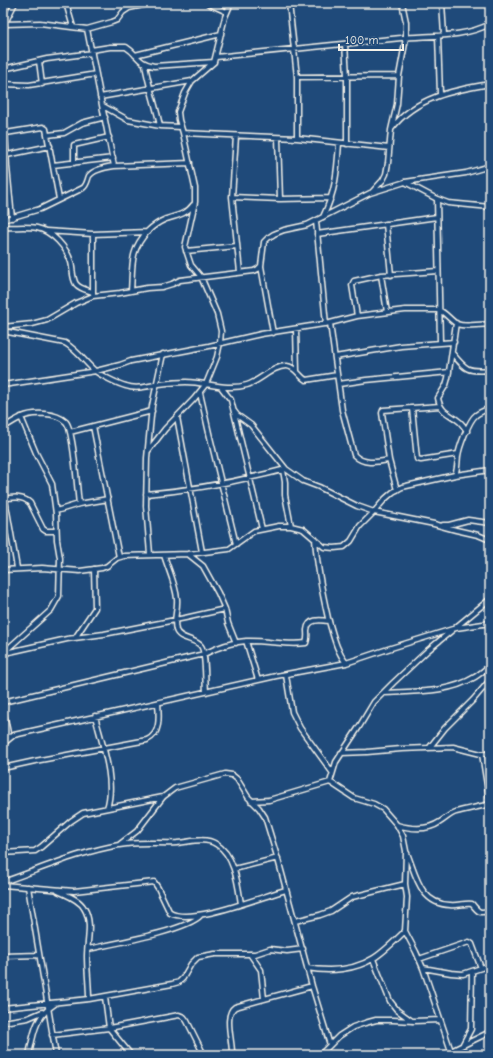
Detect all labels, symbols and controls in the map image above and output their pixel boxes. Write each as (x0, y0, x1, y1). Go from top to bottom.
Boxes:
scale bar (339, 26, 403, 52)
text: 100 m (345, 33, 378, 47)

